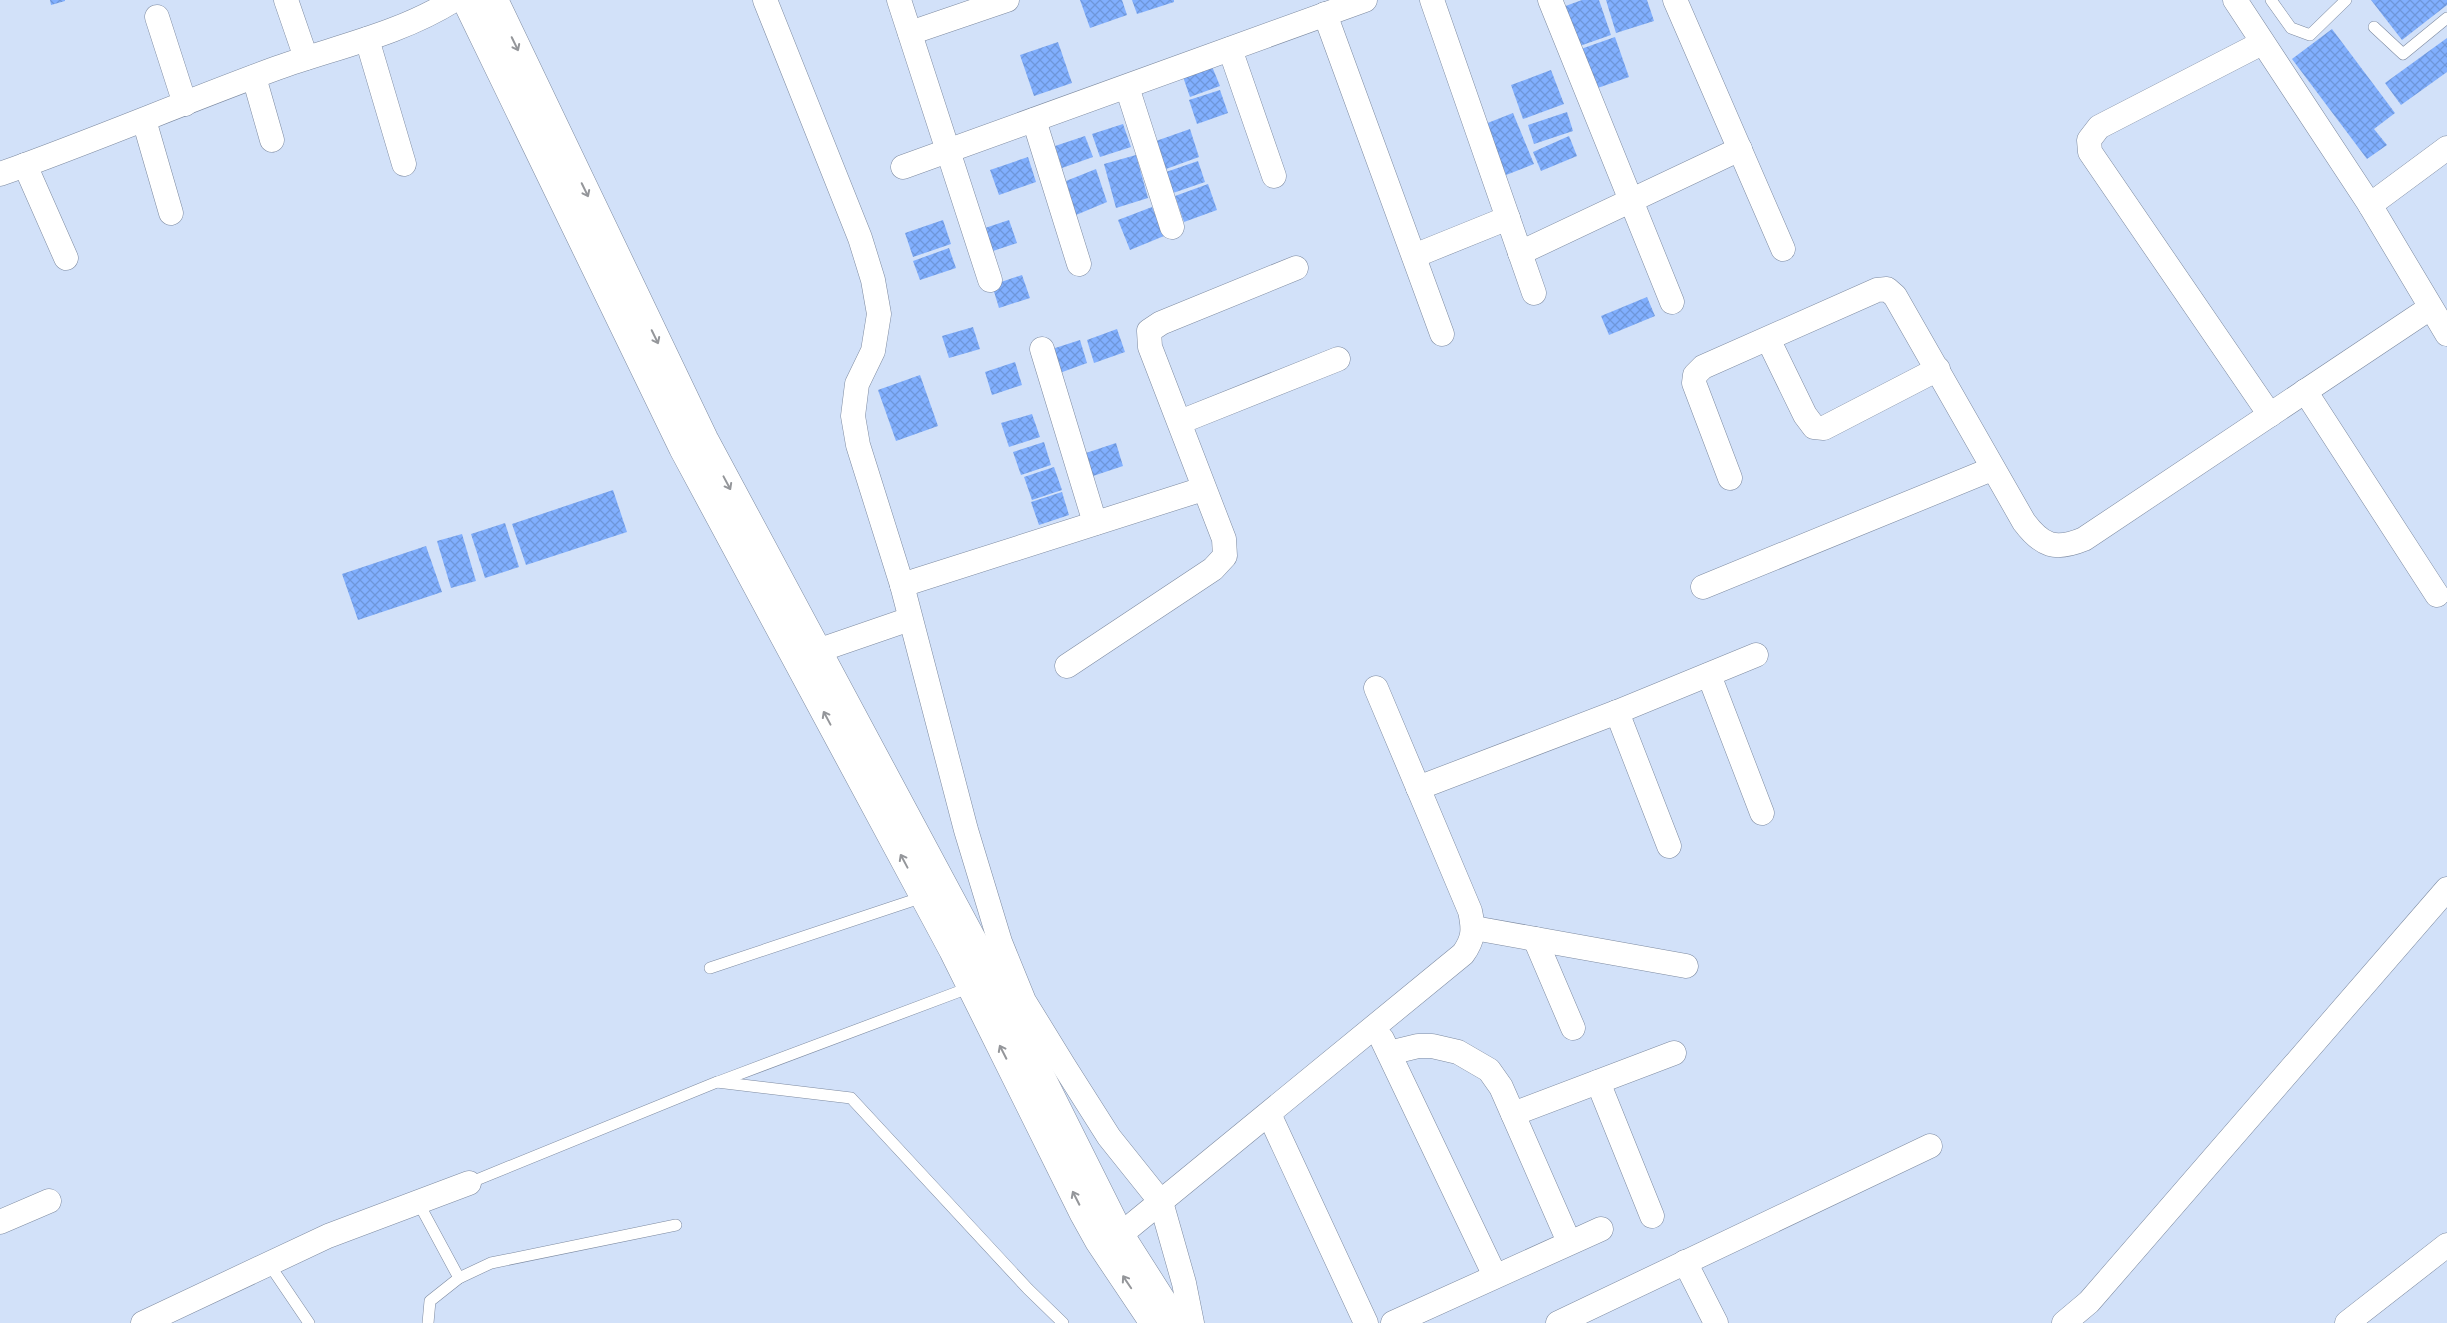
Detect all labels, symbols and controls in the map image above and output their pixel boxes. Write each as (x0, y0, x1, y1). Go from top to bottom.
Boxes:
one-way arrow (511, 36, 520, 51)
one-way arrow (580, 183, 590, 198)
one-way arrow (651, 329, 660, 344)
one-way arrow (722, 475, 732, 490)
one-way arrow (822, 711, 832, 726)
one-way arrow (899, 855, 909, 869)
one-way arrow (998, 1045, 1008, 1060)
one-way arrow (1071, 1191, 1080, 1206)
one-way arrow (1122, 1276, 1132, 1290)

